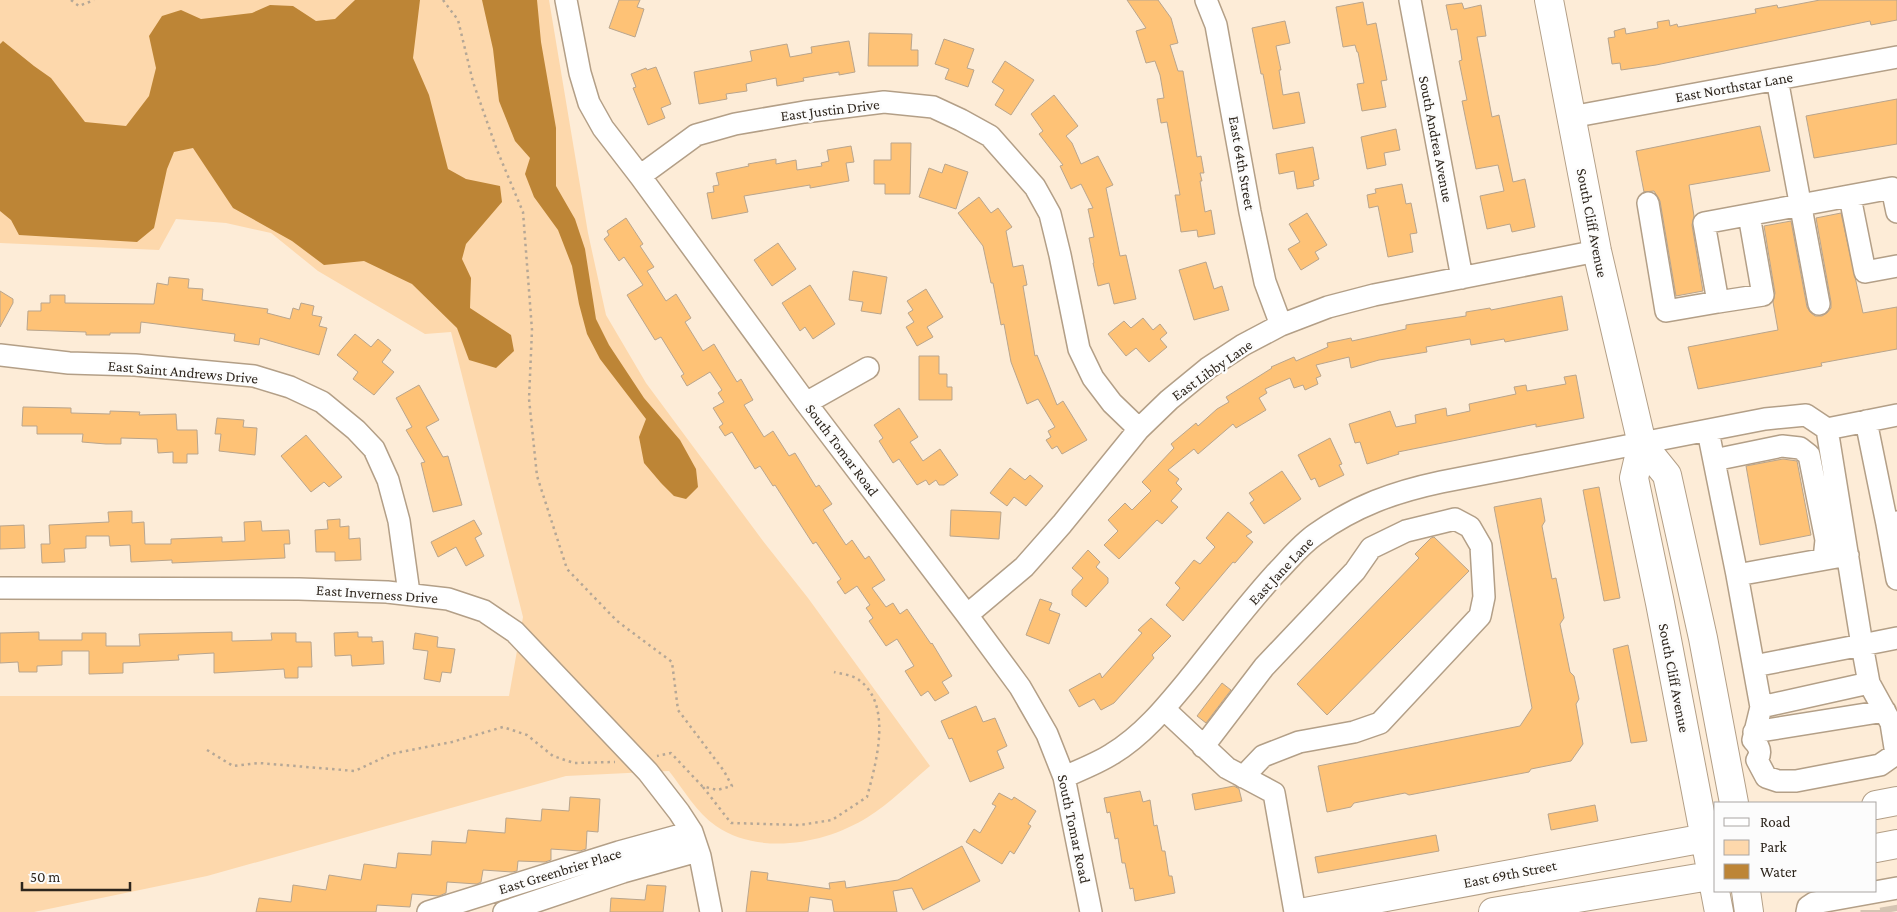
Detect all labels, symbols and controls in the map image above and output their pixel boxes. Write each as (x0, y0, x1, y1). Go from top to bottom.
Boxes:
street label: East Northstar Lane (1674, 69, 1795, 105)
street label: South Andrea Avenue (1416, 75, 1456, 204)
street label: East Justin Drive (780, 96, 881, 125)
street label: East 64th Street (1226, 115, 1258, 212)
street label: South Cliff Avenue (1574, 167, 1611, 279)
street label: East Libby Lane (1169, 336, 1256, 404)
street label: East Saint Andrews Drive (107, 357, 259, 387)
street label: South Tomar Road (802, 401, 882, 499)
street label: East Jane Lane (1246, 534, 1317, 609)
street label: East Inverness Drive (316, 582, 439, 606)
street label: South Cliff Avenue (1656, 622, 1693, 734)
street label: South Tomar Road (1055, 773, 1093, 885)
legend (1714, 802, 1877, 892)
text: Road (1760, 814, 1791, 830)
text: Park (1760, 839, 1787, 855)
street label: East Greenbrier Place (497, 845, 624, 897)
street label: East 69th Street (1462, 857, 1559, 891)
scale bar (22, 860, 130, 892)
text: Water (1760, 864, 1797, 880)
text: 50 m (30, 869, 60, 885)

